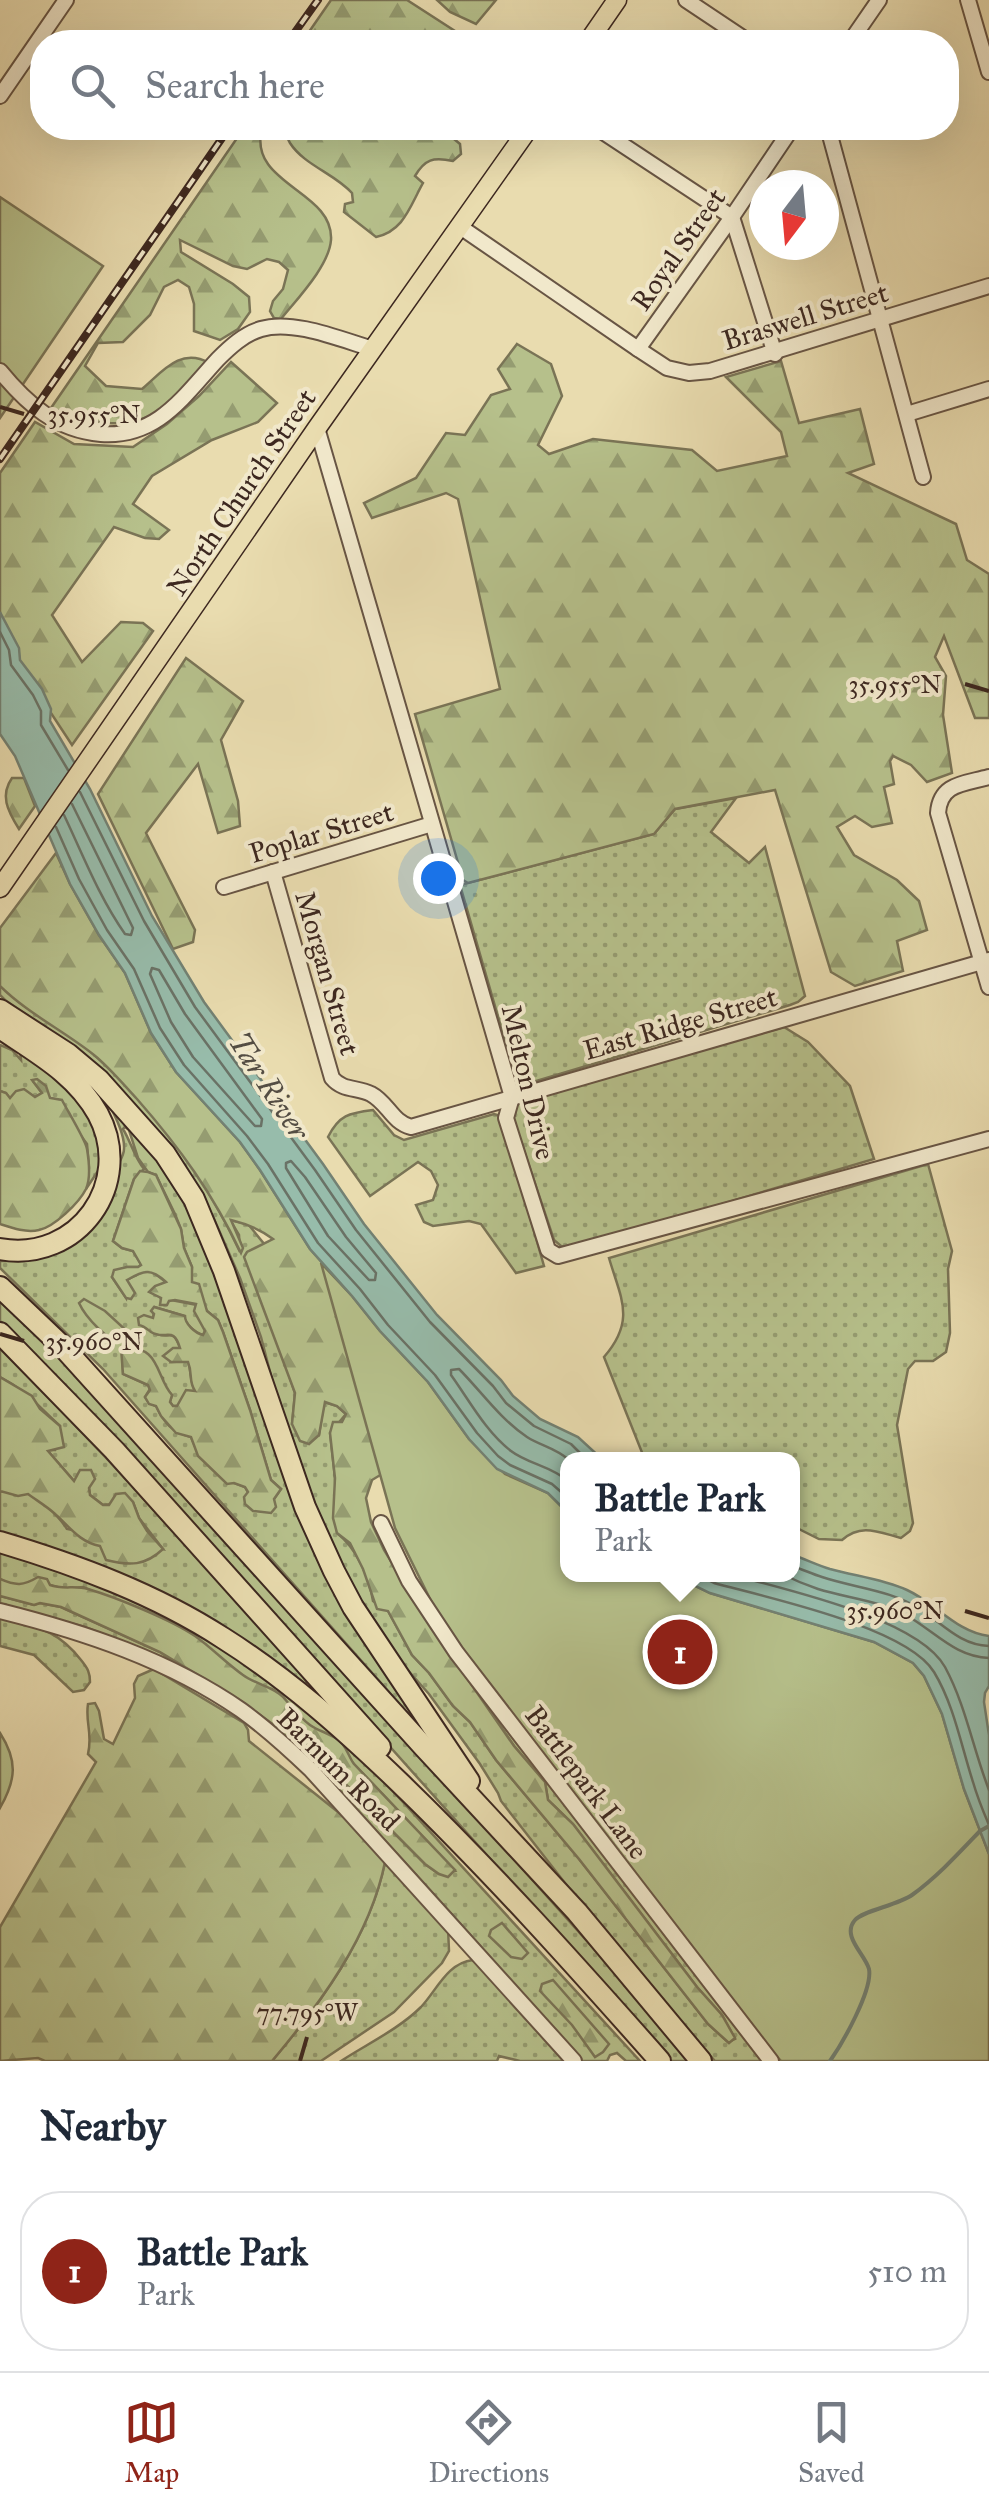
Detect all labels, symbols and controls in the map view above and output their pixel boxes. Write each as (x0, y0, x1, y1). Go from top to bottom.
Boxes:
search box (30, 30, 959, 140)
icon: search (65, 58, 120, 113)
text: Search here (145, 62, 325, 108)
north arrow (749, 170, 839, 260)
street label: Royal Street (623, 181, 733, 317)
street label: Braswell Street (718, 275, 892, 358)
street label: North Church Street (159, 382, 324, 602)
text: 35.955°N (47, 399, 141, 430)
text: 35.955°N (848, 669, 942, 700)
street label: Poplar Street (245, 794, 398, 871)
your location (413, 853, 464, 904)
street label: Morgan Street (287, 887, 368, 1059)
street label: East Ridge Street (579, 979, 781, 1068)
street label: Melton Drive (494, 1001, 563, 1163)
water label: Tar River (221, 1026, 318, 1148)
text: 35.960°N (45, 1326, 143, 1357)
popup (560, 1452, 800, 1582)
text: Battle Park (595, 1475, 765, 1521)
text: Park (595, 1521, 652, 1560)
text: 35.960°N (846, 1595, 944, 1626)
pin: 1 (648, 1614, 712, 1690)
street label: Battlepark Lane (517, 1698, 656, 1866)
street label: Barnum Road (270, 1700, 408, 1838)
text: 77.795°W (256, 1997, 359, 2028)
text: Nearby (40, 2100, 165, 2152)
text: Battle Park (137, 2229, 308, 2275)
text: 1 (68, 2252, 81, 2291)
text: 510 m (867, 2252, 947, 2291)
text: Park (137, 2275, 195, 2314)
tab: Map (124, 2395, 179, 2490)
tab: Directions (428, 2395, 549, 2490)
tab: Saved (798, 2395, 865, 2490)

